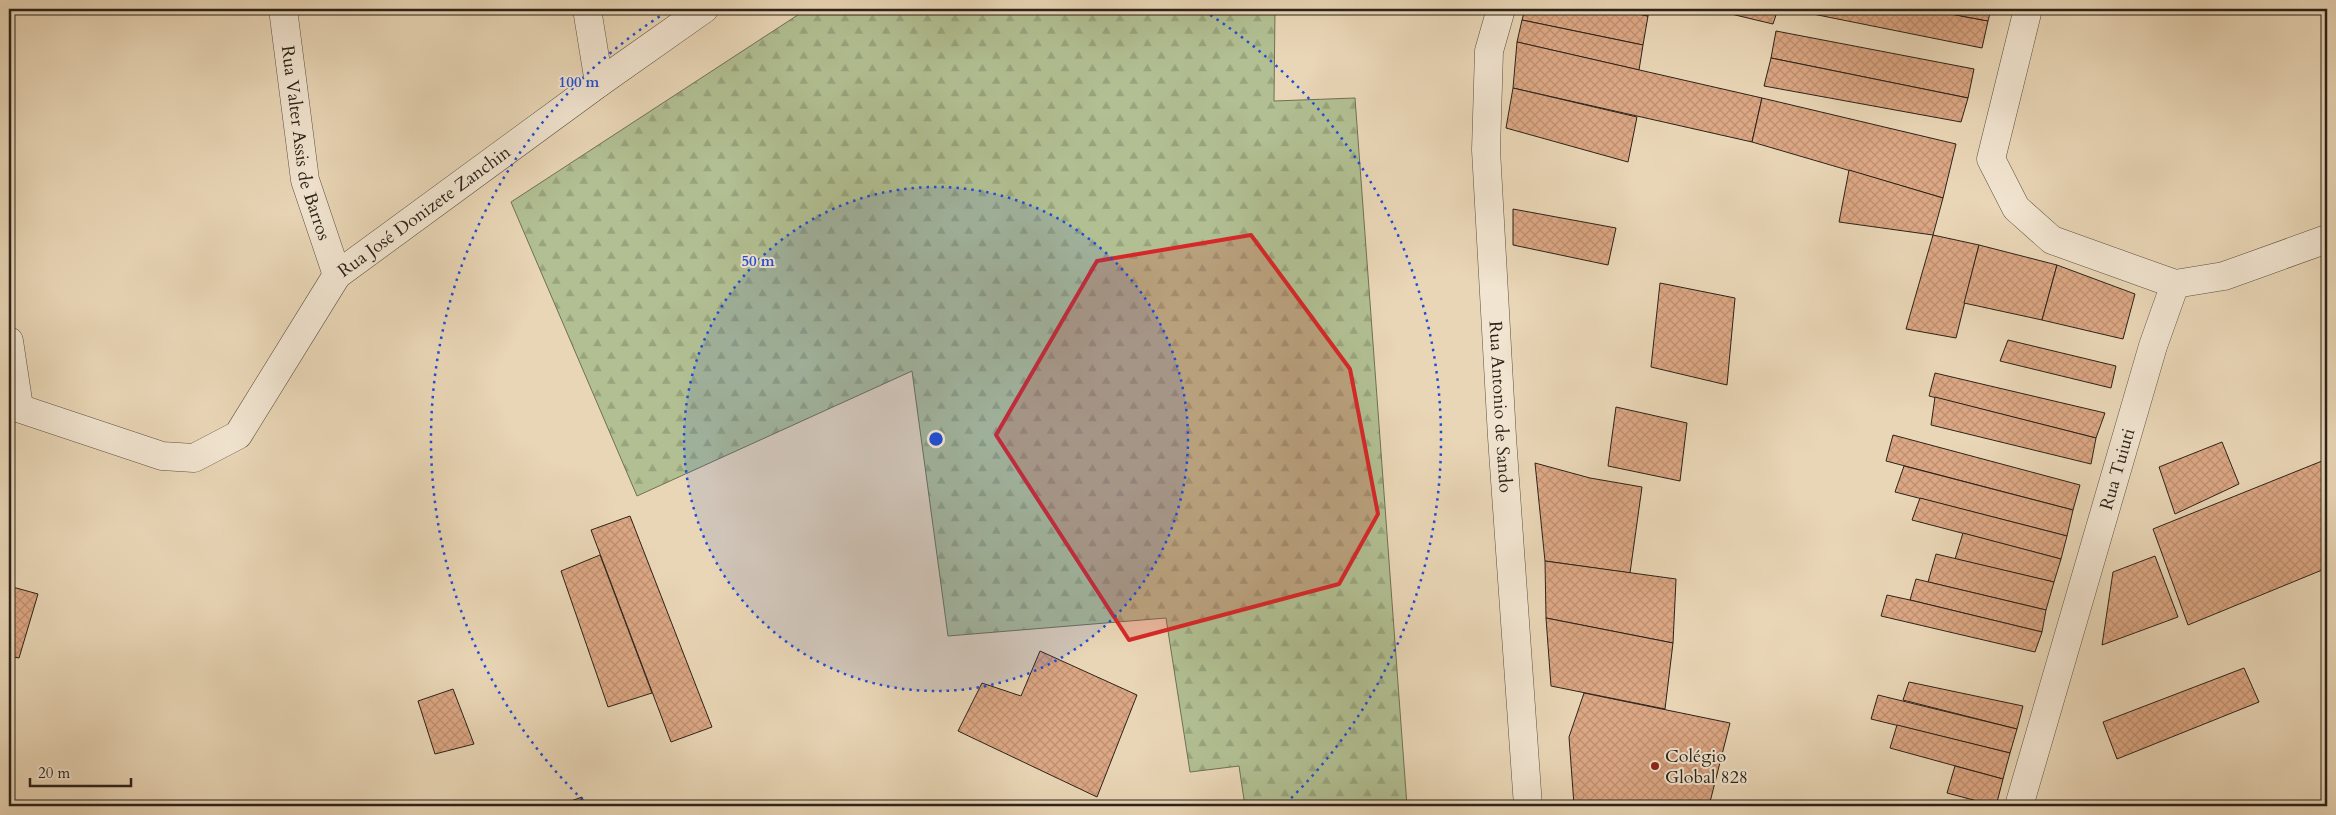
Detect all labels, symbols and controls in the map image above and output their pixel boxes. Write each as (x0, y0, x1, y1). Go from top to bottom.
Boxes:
street label: Rua Valter Assis de Barros (275, 44, 337, 243)
text: 100 m (559, 72, 600, 92)
street label: Rua José Donizete Zanchin (332, 139, 516, 283)
text: 50 m (741, 251, 775, 271)
street label: Rua Antonio de Sando (1483, 320, 1518, 494)
street label: Rua Tuiuti (2093, 425, 2141, 513)
centre of rings (927, 430, 945, 448)
place label: Colégio Global 828 (1665, 744, 1748, 790)
scale bar (30, 755, 131, 787)
marker: Colégio Global 828 (1649, 760, 1661, 772)
text: 20 m (38, 763, 70, 783)

